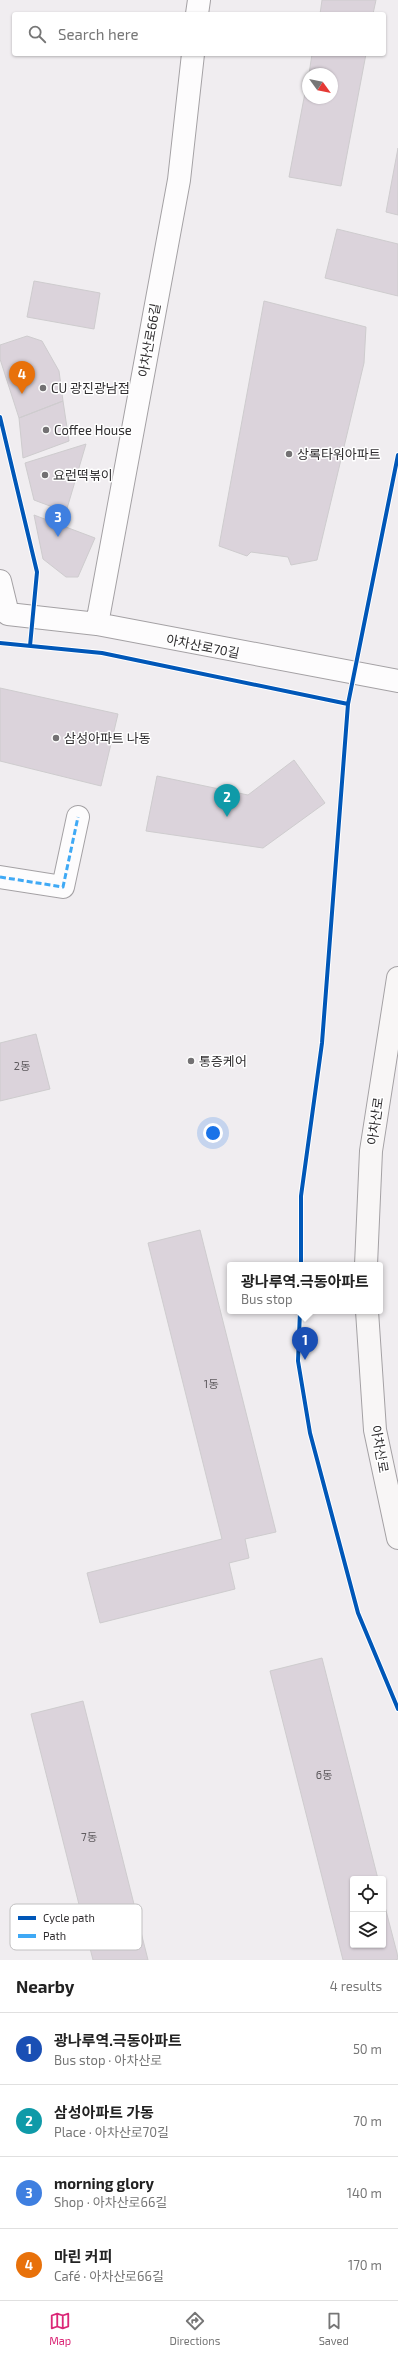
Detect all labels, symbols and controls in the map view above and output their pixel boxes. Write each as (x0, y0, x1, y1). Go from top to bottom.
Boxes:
search box (12, 12, 386, 56)
icon: search (26, 23, 48, 45)
text: Search here (58, 25, 139, 43)
north arrow (302, 68, 338, 104)
street label: 아차산로66길 (135, 302, 163, 378)
pin: 4 (9, 361, 35, 394)
place label: CU 광진광남점 (51, 380, 130, 396)
marker: CU 광진광남점 (38, 383, 48, 393)
place label: Coffee House (54, 422, 132, 438)
marker: Coffee House (41, 425, 51, 435)
place label: 상록타워아파트 (297, 446, 381, 462)
marker: 상록타워아파트 (284, 449, 294, 459)
place label: 요런떡볶이 (53, 467, 113, 483)
marker: 요런떡볶이 (40, 470, 50, 480)
pin: 3 (45, 504, 71, 537)
street label: 아차산로70길 (165, 631, 241, 661)
place label: 삼성아파트 나동 (64, 730, 151, 746)
marker: 삼성아파트 나동 (51, 733, 61, 743)
pin: 2 (214, 784, 240, 817)
place label: 통증케어 (199, 1053, 247, 1069)
marker: 통증케어 (186, 1056, 196, 1066)
house number: 2동 (14, 1059, 30, 1072)
street label: 아차산로 (364, 1096, 386, 1146)
your location (203, 1123, 223, 1143)
popup (227, 1262, 383, 1314)
text: 광나루역.극동아파트 (241, 1272, 369, 1290)
text: Bus stop (241, 1291, 293, 1307)
pin: 1 (292, 1327, 318, 1360)
house number: 1동 (204, 1377, 218, 1390)
street label: 아차산로 (368, 1424, 392, 1474)
house number: 6동 (316, 1768, 332, 1781)
house number: 7동 (81, 1830, 97, 1843)
map controls (350, 1876, 386, 1948)
button: locate (350, 1876, 386, 1912)
legend (10, 1904, 142, 1950)
text: Cycle path (43, 1911, 95, 1924)
button: layers (350, 1912, 386, 1948)
text: Path (43, 1929, 66, 1942)
text: Nearby (16, 1976, 74, 1996)
text: 4 results (330, 1978, 382, 1994)
text: 광나루역.극동아파트 (54, 2031, 182, 2049)
text: 1 (26, 2041, 32, 2057)
text: 50 m (353, 2041, 382, 2057)
text: Bus stop · 아차산로 (54, 2052, 162, 2068)
text: 삼성아파트 가동 (54, 2103, 154, 2121)
text: 2 (25, 2113, 33, 2129)
text: 70 m (353, 2113, 382, 2129)
text: Place · 아차산로70길 (54, 2124, 169, 2140)
text: morning glory (54, 2174, 154, 2192)
text: 3 (25, 2185, 33, 2201)
text: 140 m (347, 2185, 382, 2201)
text: Shop · 아차산로66길 (54, 2194, 167, 2210)
text: 마린 커피 (54, 2247, 112, 2265)
text: 4 (25, 2257, 33, 2273)
text: 170 m (348, 2257, 382, 2273)
text: Café · 아차산로66길 (54, 2268, 164, 2284)
tab: Map (49, 2310, 71, 2347)
tab: Directions (170, 2310, 220, 2347)
tab: Saved (319, 2310, 349, 2347)

